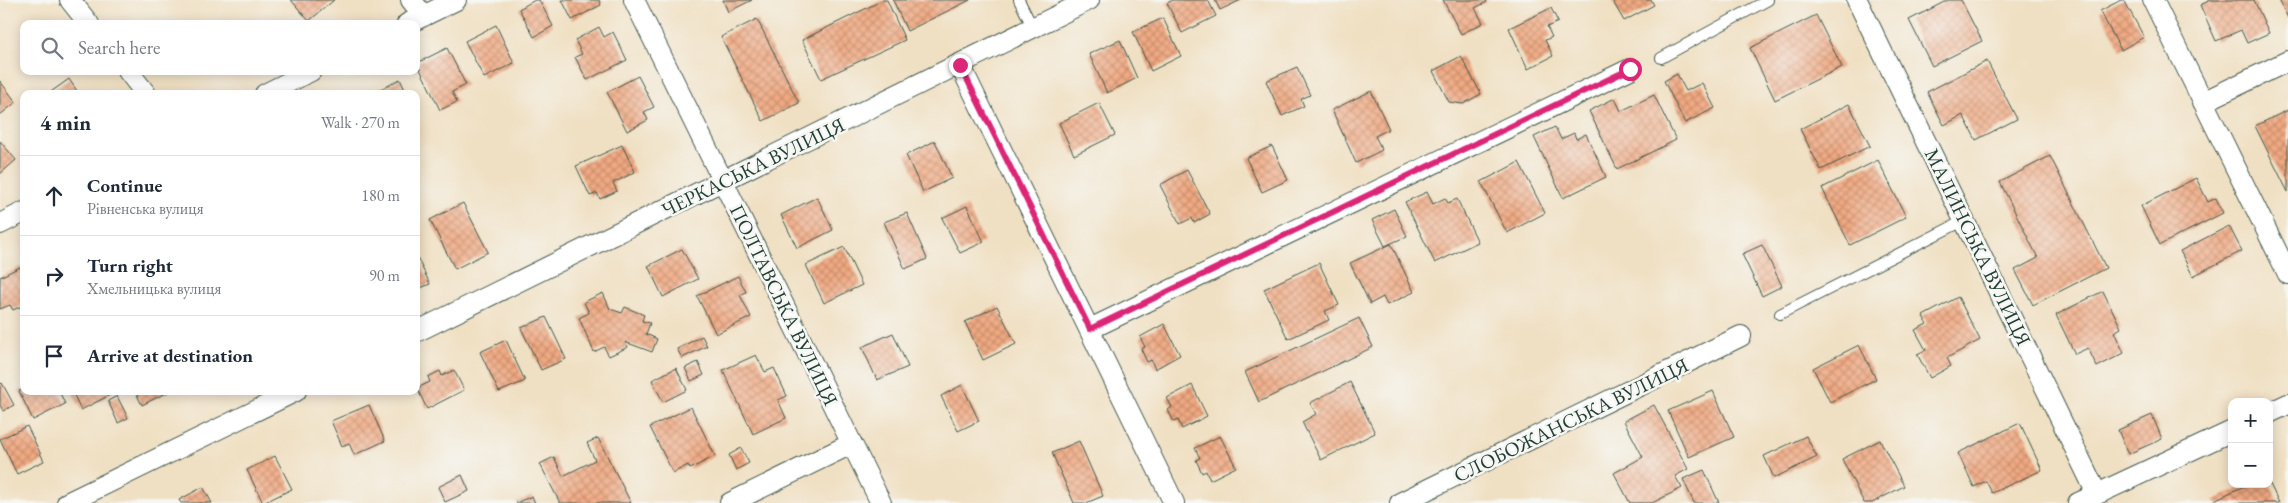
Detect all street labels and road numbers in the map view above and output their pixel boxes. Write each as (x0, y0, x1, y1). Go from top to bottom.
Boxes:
street label: ЧЕРКАСЬКА ВУЛИЦЯ (657, 111, 849, 223)
street label: МАЛИНСЬКА ВУЛИЦЯ (1919, 144, 2037, 350)
street label: ПОЛТАВСЬКА ВУЛИЦЯ (724, 200, 844, 410)
street label: СЛОБОЖАНСЬКА ВУЛИЦЯ (1449, 352, 1693, 488)

